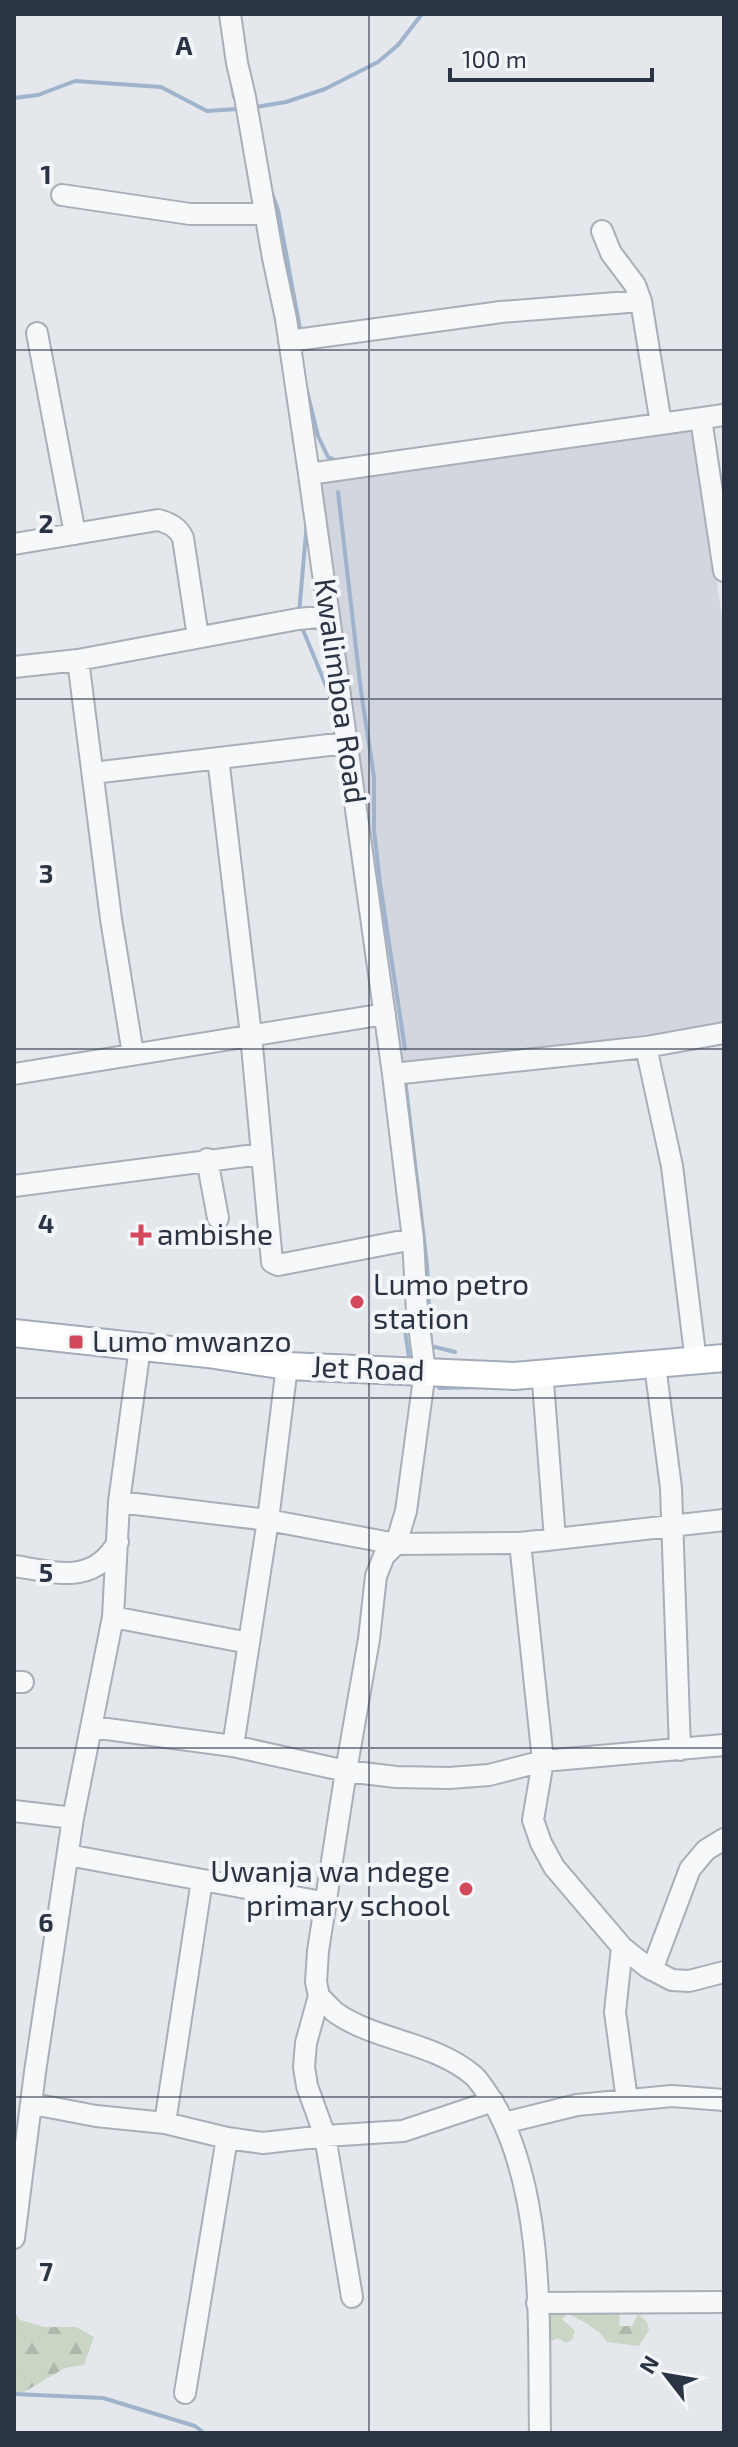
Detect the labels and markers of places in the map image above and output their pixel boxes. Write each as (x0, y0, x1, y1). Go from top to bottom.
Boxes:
place label: ambishe (157, 1215, 273, 1251)
marker: ambishe (132, 1226, 150, 1244)
place label: Lumo petro station (373, 1265, 529, 1335)
marker: Lumo petro station (348, 1293, 366, 1311)
place label: Lumo mwanzo (92, 1322, 292, 1358)
marker: Lumo mwanzo (67, 1333, 85, 1351)
place label: Uwanja wa ndege primary school (210, 1852, 450, 1922)
marker: Uwanja wa ndege primary school (457, 1880, 475, 1898)

